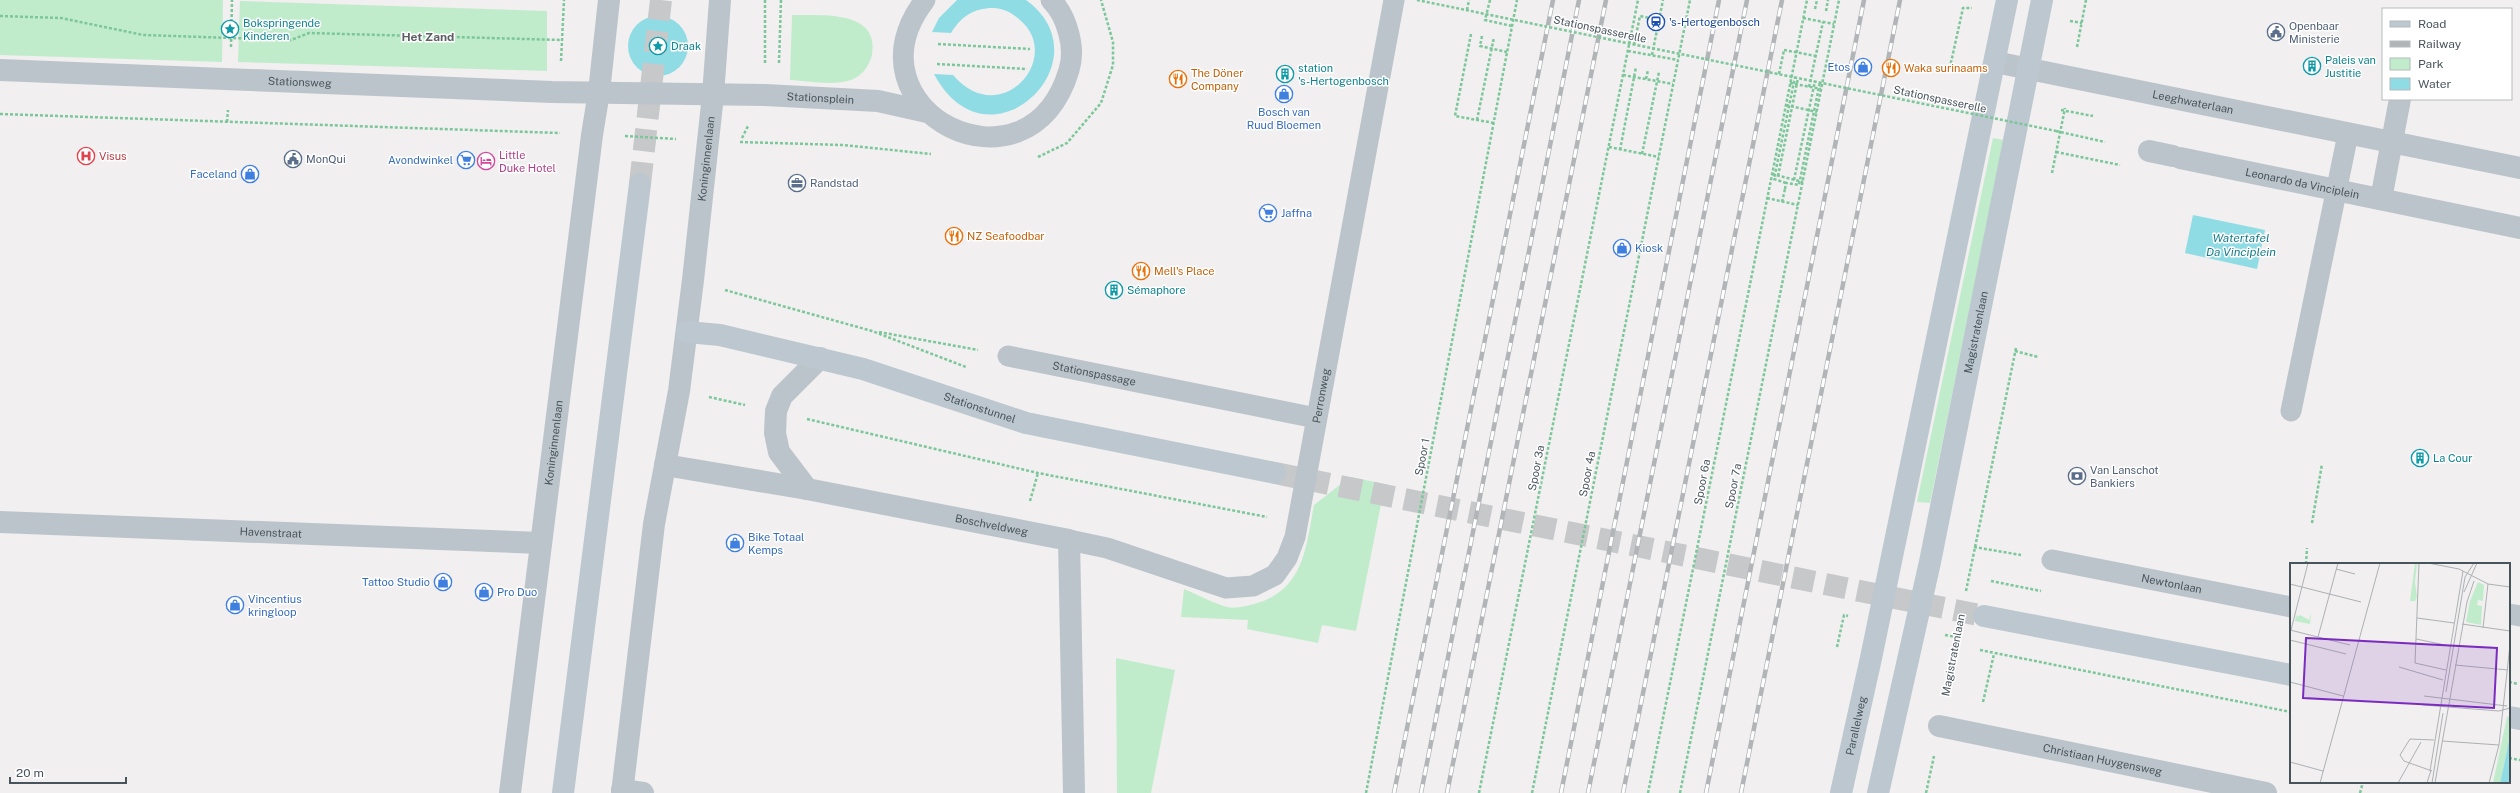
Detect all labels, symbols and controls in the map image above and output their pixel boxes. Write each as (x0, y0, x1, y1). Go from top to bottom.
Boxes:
legend (2382, 8, 2512, 100)
station icon: 's-Hertogenbosch (1646, 12, 1666, 32)
street label: Stationspasserelle (1552, 13, 1648, 45)
place label: 's-Hertogenbosch (1669, 16, 1760, 28)
place label: Bokspringende Kinderen (243, 17, 320, 42)
text: Road (2418, 17, 2446, 31)
place icon: Bokspringende Kinderen (220, 19, 240, 39)
place label: Openbaar Ministerie (2289, 20, 2340, 45)
public building icon: Openbaar Ministerie (2266, 22, 2286, 42)
district label: Het Zand (402, 30, 454, 44)
place icon: Draak (648, 36, 668, 56)
text: Railway (2418, 37, 2462, 51)
place label: Draak (671, 40, 701, 52)
place label: Paleis van Justitie (2325, 54, 2376, 79)
building icon: Paleis van Justitie (2302, 56, 2322, 76)
shop icon: Etos (1853, 57, 1873, 77)
text: Park (2418, 57, 2444, 71)
restaurant icon: Waka surinaams (1881, 58, 1901, 78)
place label: Etos (1828, 61, 1850, 73)
place label: station 's-Hertogenbosch (1298, 62, 1389, 87)
place label: Waka surinaams (1904, 62, 1988, 74)
building icon: station 's-Hertogenbosch (1275, 64, 1295, 84)
place label: The Döner Company (1191, 67, 1243, 92)
restaurant icon: The Döner Company (1168, 69, 1188, 89)
street label: Stationsweg (268, 75, 332, 89)
text: Water (2418, 77, 2452, 91)
street label: Stationspasserelle (1892, 83, 1988, 115)
shop icon: Bosch van Ruud Bloemen (1274, 84, 1294, 104)
street label: Leeghwaterlaan (2151, 88, 2235, 116)
street label: Stationsplein (786, 90, 854, 106)
place label: Bosch van Ruud Bloemen (1247, 106, 1321, 131)
street label: Koninginnenlaan (696, 116, 717, 202)
hospital icon: Visus (76, 146, 96, 166)
public building icon: MonQui (283, 149, 303, 169)
place label: Little Duke Hotel (499, 149, 556, 174)
place label: Visus (99, 150, 127, 162)
supermarket icon: Avondwinkel (456, 150, 476, 170)
hotel icon: Little Duke Hotel (476, 151, 496, 171)
place label: MonQui (306, 153, 346, 165)
place label: Avondwinkel (388, 154, 453, 166)
shop icon: Faceland (240, 164, 260, 184)
street label: Leonardo da Vinciplein (2244, 166, 2360, 201)
place label: Faceland (190, 168, 237, 180)
office icon: Randstad (787, 173, 807, 193)
place label: Randstad (810, 177, 859, 189)
supermarket icon: Jaffna (1258, 203, 1278, 223)
place label: Jaffna (1281, 207, 1312, 219)
restaurant icon: NZ Seafoodbar (944, 226, 964, 246)
place label: NZ Seafoodbar (967, 230, 1045, 242)
water label: Watertafel Da Vinciplein (2206, 231, 2276, 259)
shop icon: Kiosk (1612, 238, 1632, 258)
place label: Kiosk (1635, 242, 1663, 254)
restaurant icon: Mell's Place (1131, 261, 1151, 281)
place label: Mell's Place (1154, 265, 1215, 277)
building icon: Sémaphore (1104, 280, 1124, 300)
place label: Sémaphore (1127, 284, 1186, 296)
street label: Magistratenlaan (1962, 290, 1990, 374)
street label: Stationspassage (1051, 359, 1137, 388)
street label: Perronweg (1310, 367, 1332, 424)
street label: Stationstunnel (942, 390, 1017, 425)
street label: Koninginnenlaan (542, 399, 565, 486)
street label: Spoor 1 (1413, 437, 1431, 477)
street label: Spoor 3a (1526, 444, 1546, 492)
building icon: La Cour (2410, 448, 2430, 468)
street label: Spoor 4a (1577, 450, 1597, 498)
place label: La Cour (2433, 452, 2472, 464)
street label: Spoor 6a (1692, 458, 1712, 506)
street label: Spoor 7a (1723, 462, 1743, 510)
place label: Van Lanschot Bankiers (2090, 464, 2159, 489)
bank icon: Van Lanschot Bankiers (2067, 466, 2087, 486)
street label: Boschveldweg (954, 512, 1029, 538)
street label: Havenstraat (239, 525, 302, 540)
place label: Bike Totaal Kemps (748, 531, 804, 556)
shop icon: Bike Totaal Kemps (725, 533, 745, 553)
inset map (2290, 563, 2510, 783)
shop icon: Tattoo Studio (433, 572, 453, 592)
street label: Newtonlaan (2140, 572, 2203, 595)
place label: Tattoo Studio (362, 576, 430, 588)
shop icon: Pro Duo (474, 582, 494, 602)
place label: Pro Duo (497, 586, 537, 598)
place label: Vincentius kringloop (248, 593, 302, 618)
shop icon: Vincentius kringloop (225, 595, 245, 615)
street label: Magistratenlaan (1939, 613, 1967, 697)
street label: Parallelweg (1844, 695, 1868, 756)
street label: Christiaan Huygensweg (2042, 741, 2163, 778)
scale bar (10, 759, 126, 785)
text: 20 m (16, 766, 44, 780)

